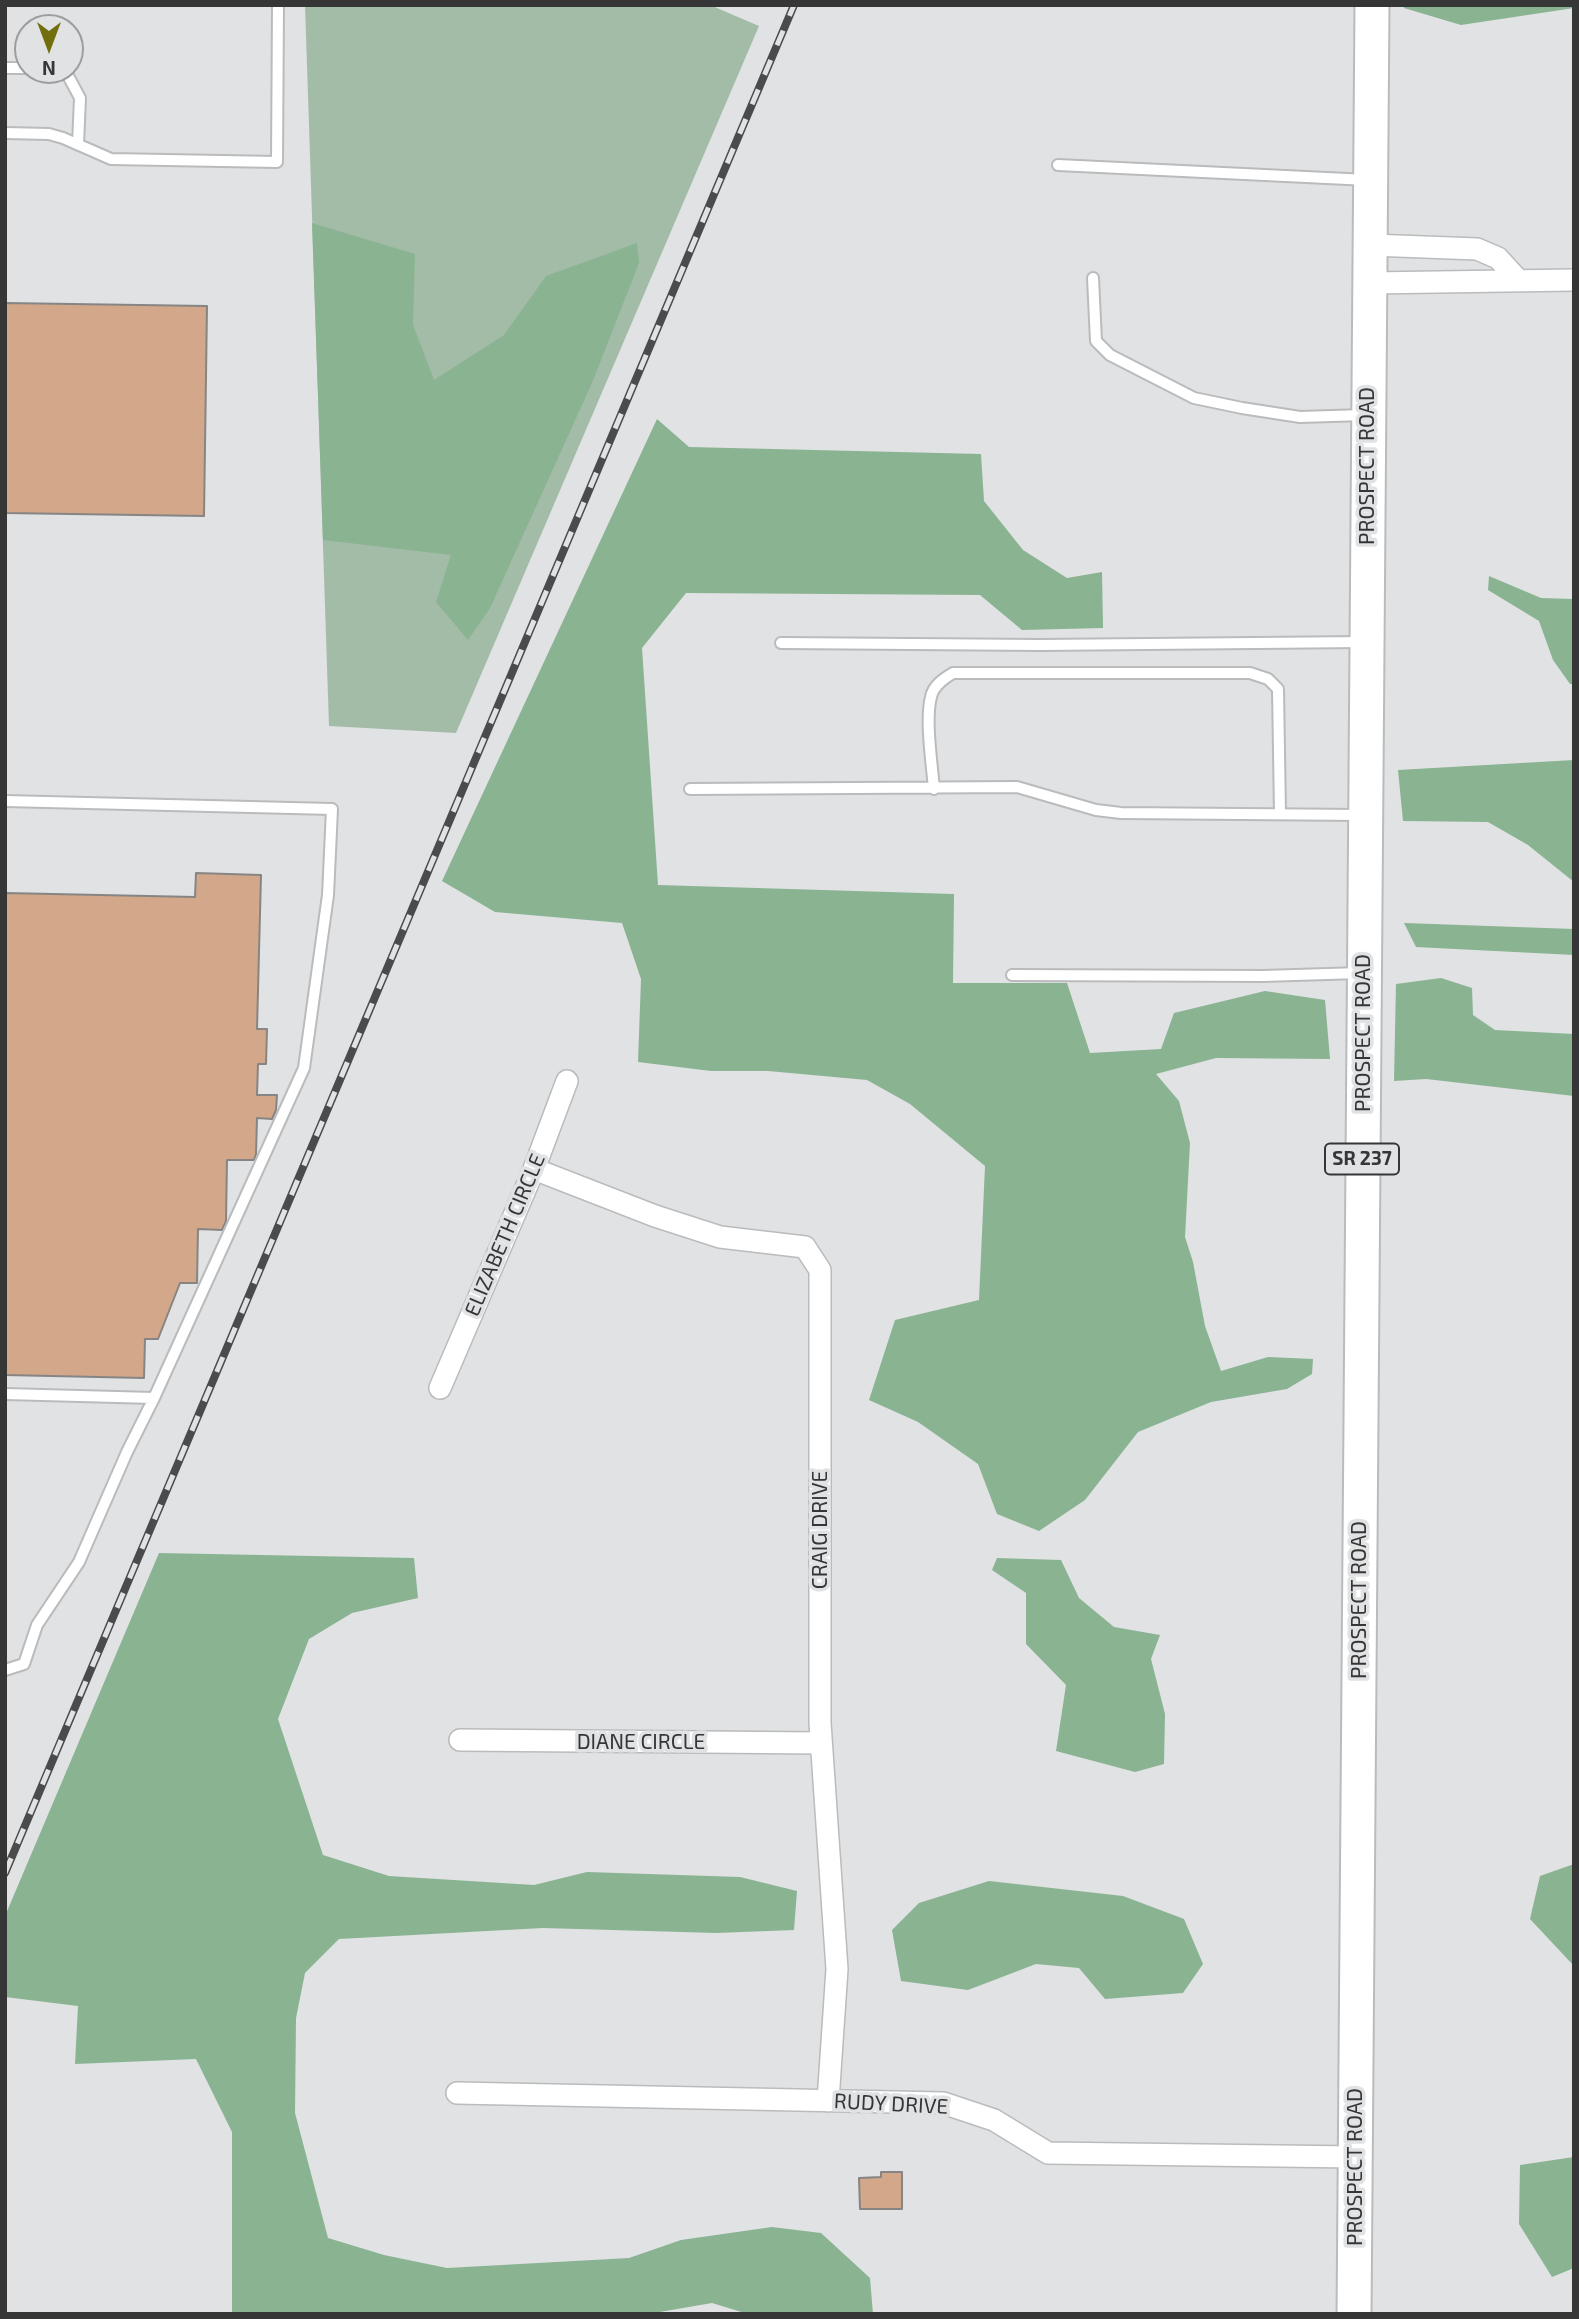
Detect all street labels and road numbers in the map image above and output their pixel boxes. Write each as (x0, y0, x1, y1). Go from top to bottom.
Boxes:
street label: PROSPECT ROAD (1354, 387, 1380, 545)
street label: PROSPECT ROAD (1350, 954, 1376, 1112)
road number: SR 237 (1325, 1144, 1399, 1175)
street label: ELIZABETH CIRCLE (459, 1150, 551, 1320)
street label: CRAIG DRIVE (807, 1471, 833, 1589)
street label: PROSPECT ROAD (1346, 1521, 1372, 1679)
street label: DIANE CIRCLE (577, 1729, 705, 1755)
street label: RUDY DRIVE (833, 2088, 949, 2120)
street label: PROSPECT ROAD (1342, 2088, 1368, 2246)

